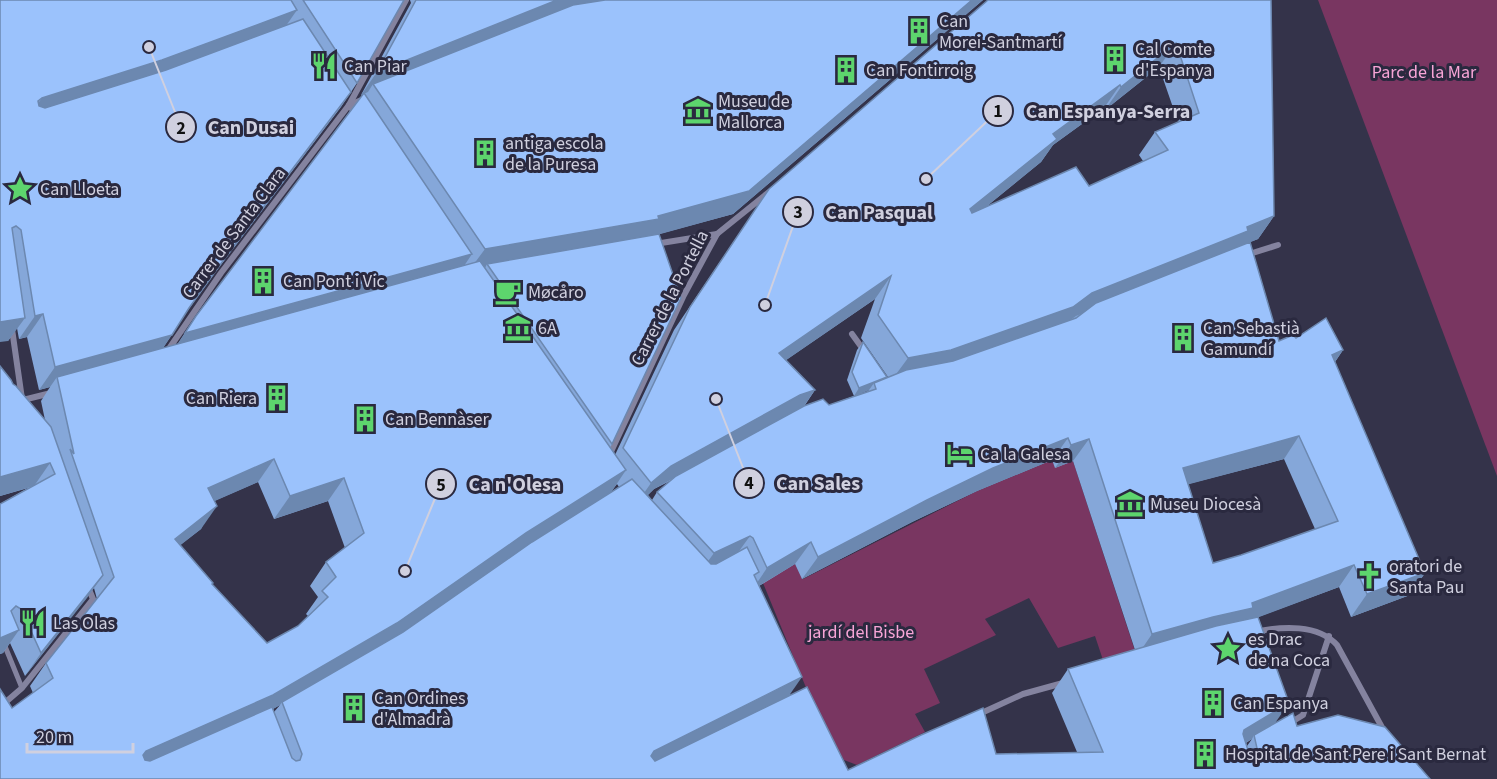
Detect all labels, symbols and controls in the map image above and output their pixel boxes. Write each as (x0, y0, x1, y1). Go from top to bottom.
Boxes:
place label: Can Morei-Santmartí (939, 9, 1062, 55)
building icon: Can Morei-Santmartí (904, 16, 934, 46)
place label: Cal Comte d'Espanya (1135, 37, 1212, 83)
building icon: Cal Comte d'Espanya (1100, 44, 1130, 74)
restaurant icon: Can Piar (309, 51, 339, 81)
place label: Can Piar (344, 54, 407, 79)
building icon: Can Fontirroig (831, 55, 861, 85)
place label: Can Fontirroig (866, 58, 973, 83)
park label: Parc de la Mar (1372, 60, 1477, 85)
place label: Museu de Mallorca (718, 89, 790, 135)
callout: Can Espanya-Serra (983, 92, 1202, 130)
museum icon: Museu de Mallorca (683, 96, 713, 126)
text: Can Espanya-Serra (1026, 98, 1190, 126)
text: 1 (993, 99, 1003, 124)
callout: Can Dusai (166, 108, 307, 146)
text: Can Dusai (208, 114, 294, 142)
text: 2 (176, 116, 186, 141)
place label: antiga escola de la Puresa (505, 131, 604, 177)
building icon: antiga escola de la Puresa (470, 138, 500, 168)
street label: Carrer de Santa Clara (176, 162, 292, 304)
place icon: Can Lloeta (5, 174, 35, 204)
place label: Can Lloeta (40, 177, 119, 202)
callout: Can Pasqual (783, 193, 944, 231)
text: Can Pasqual (825, 199, 933, 227)
text: 3 (793, 200, 803, 225)
street label: Carrer de la Portella (625, 226, 715, 370)
building icon: Can Pont i Vic (248, 266, 278, 296)
place label: Can Pont i Vic (283, 269, 385, 294)
cafe icon: Møcåro (493, 277, 523, 307)
place label: Møcåro (528, 280, 584, 305)
museum icon: 6A (503, 313, 533, 343)
place label: 6A (538, 316, 557, 341)
place label: Can Sebastià Gamundí (1203, 316, 1300, 362)
building icon: Can Sebastià Gamundí (1168, 323, 1198, 353)
building icon: Can Riera (262, 383, 292, 413)
place label: Can Riera (186, 386, 257, 411)
building icon: Can Bennàser (350, 404, 380, 434)
place label: Can Bennàser (385, 407, 490, 432)
hotel icon: Ca la Galesa (945, 439, 975, 469)
place label: Ca la Galesa (980, 442, 1071, 467)
callout: Can Sales (734, 464, 872, 502)
callout: Ca n'Olesa (426, 465, 573, 503)
text: Can Sales (776, 470, 860, 498)
text: Ca n'Olesa (469, 471, 561, 499)
text: 4 (744, 471, 754, 496)
text: 5 (436, 473, 446, 498)
museum icon: Museu Diocesà (1115, 489, 1145, 519)
place label: Museu Diocesà (1150, 492, 1261, 517)
place label: oratori de Santa Pau (1389, 554, 1464, 600)
church icon: oratori de Santa Pau (1354, 561, 1384, 591)
restaurant icon: Las Olas (18, 608, 48, 638)
place label: Las Olas (53, 611, 115, 636)
park label: jardí del Bisbe (807, 620, 914, 645)
place label: es Drac de na Coca (1248, 627, 1330, 673)
place icon: es Drac de na Coca (1213, 634, 1243, 664)
place label: Can Ordines d'Almadrà (374, 686, 466, 732)
building icon: Can Espanya (1198, 688, 1228, 718)
place label: Can Espanya (1233, 691, 1329, 716)
building icon: Can Ordines d'Almadrà (339, 693, 369, 723)
scale bar (27, 716, 134, 754)
text: 20 m (36, 725, 72, 750)
building icon: Hospital de Sant Pere i Sant Bernat (1190, 739, 1220, 769)
place label: Hospital de Sant Pere i Sant Bernat (1225, 742, 1486, 767)

